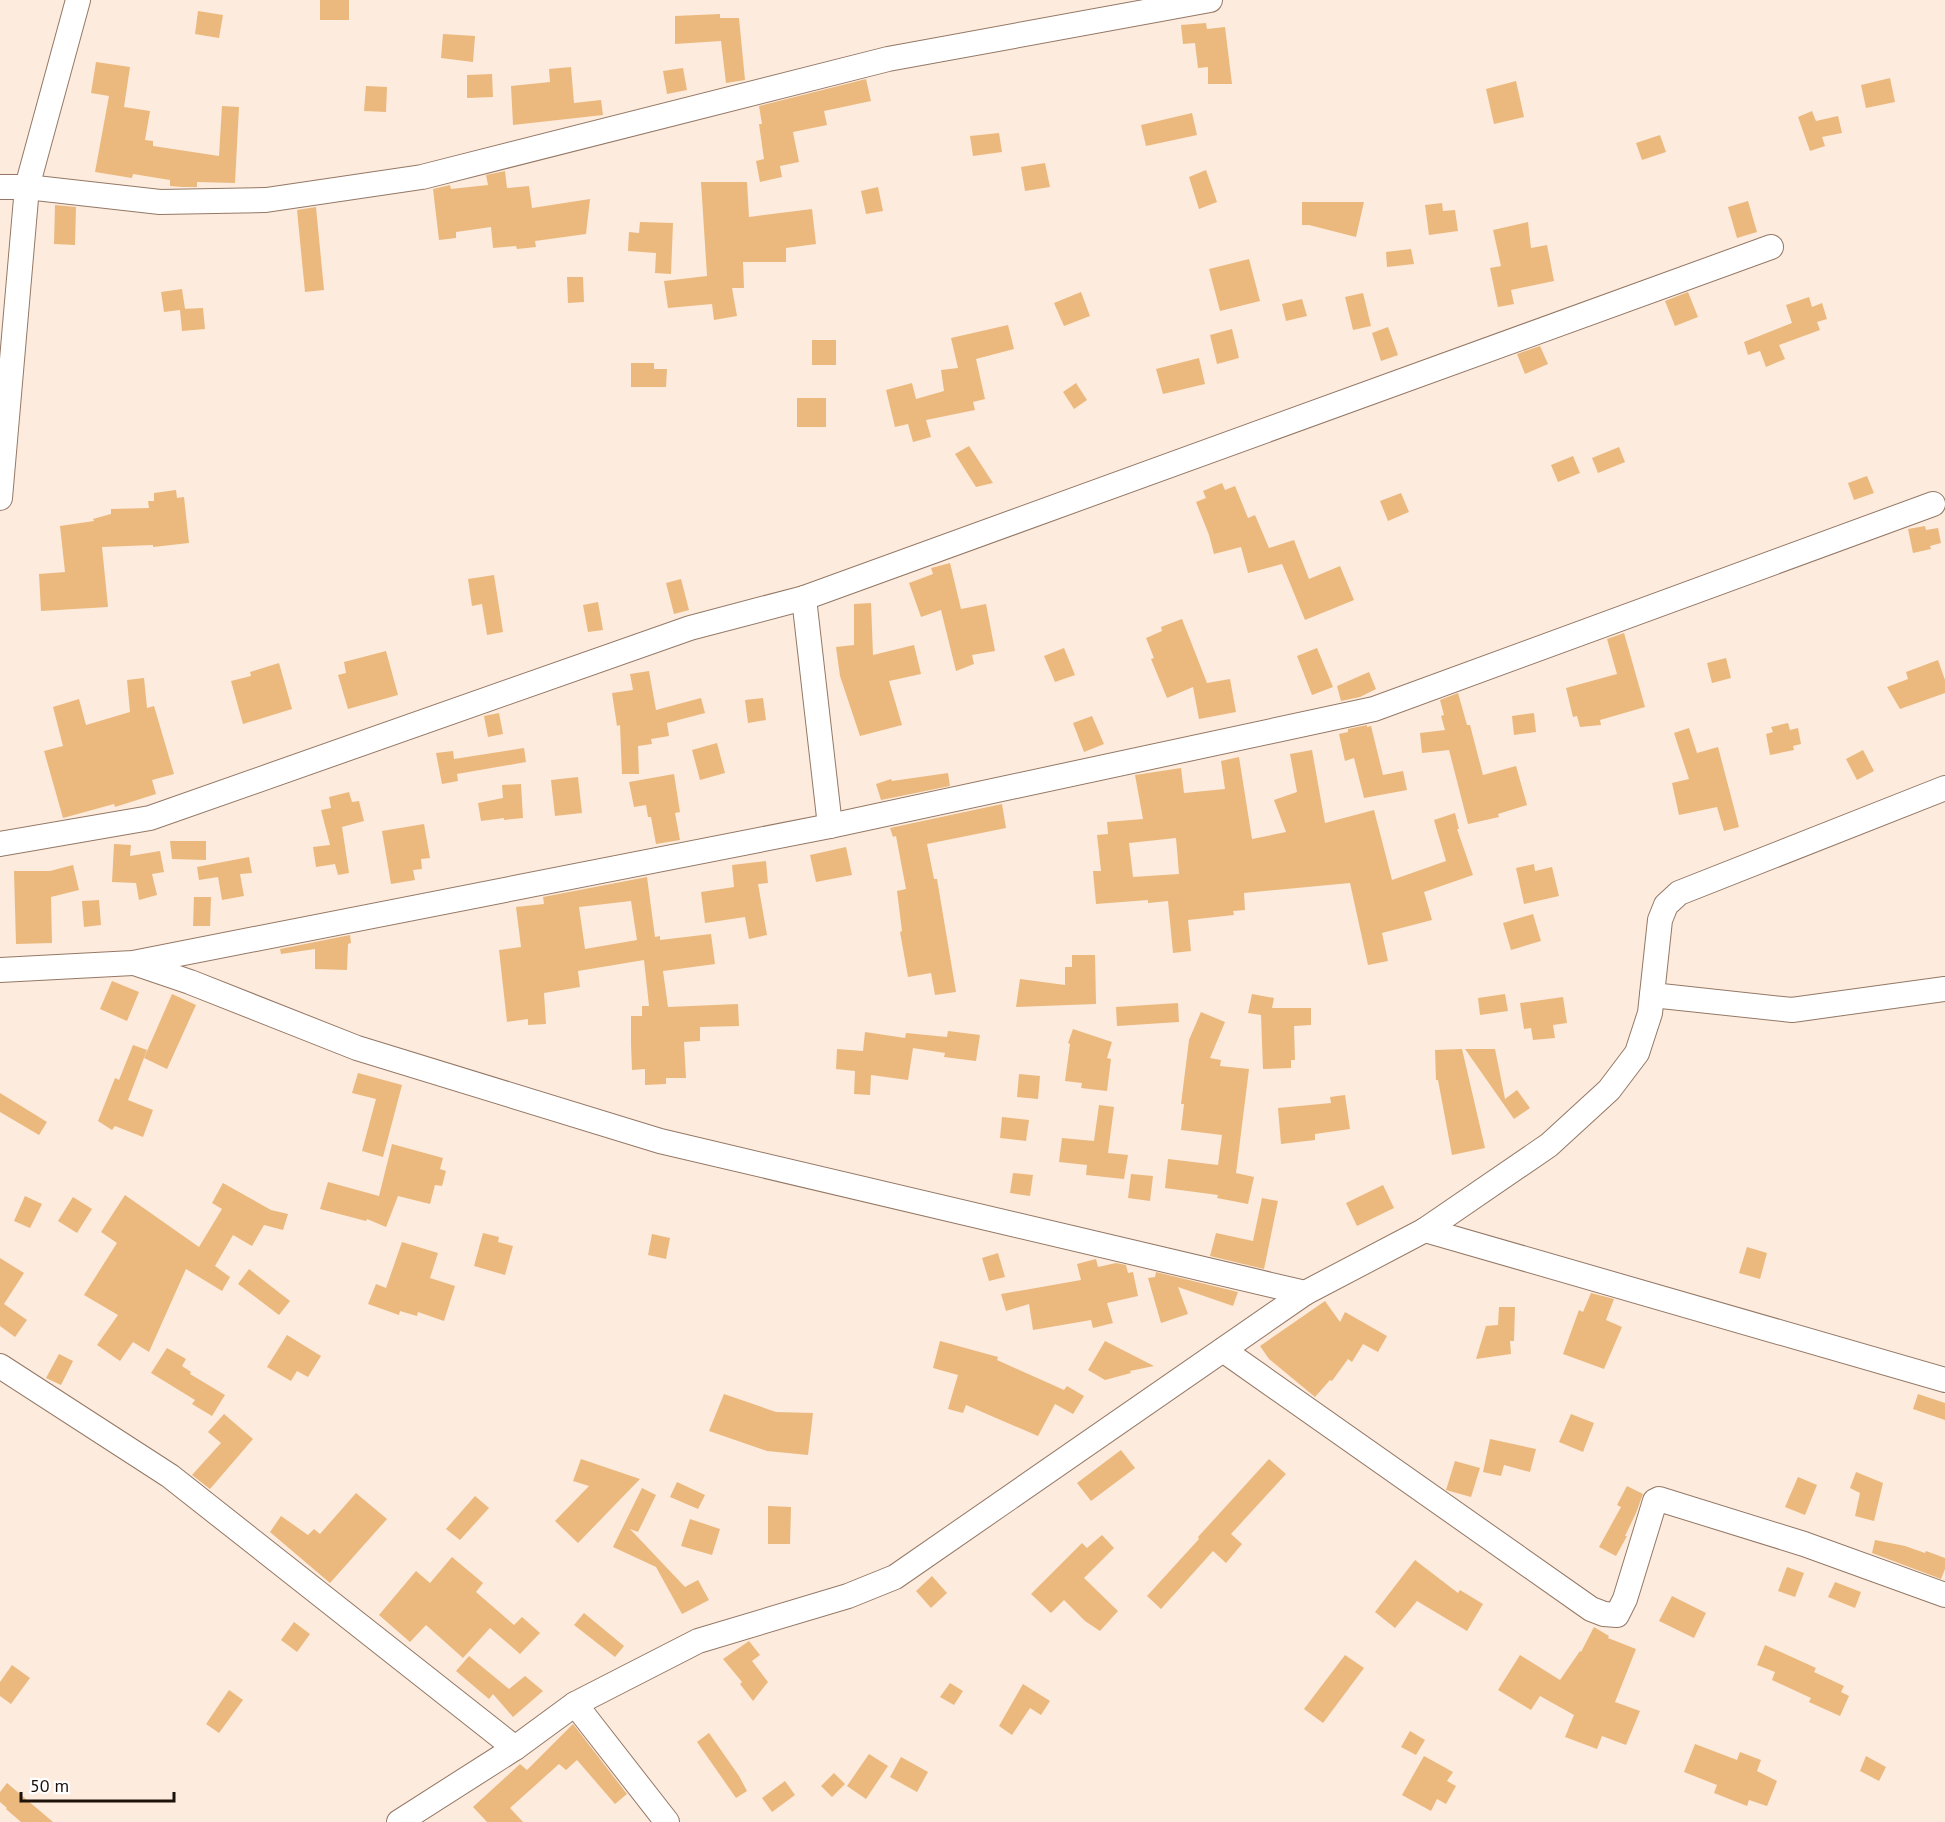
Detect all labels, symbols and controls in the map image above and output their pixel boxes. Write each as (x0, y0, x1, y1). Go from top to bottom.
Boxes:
scale bar (21, 1765, 174, 1803)
text: 50 m (30, 1774, 69, 1797)

